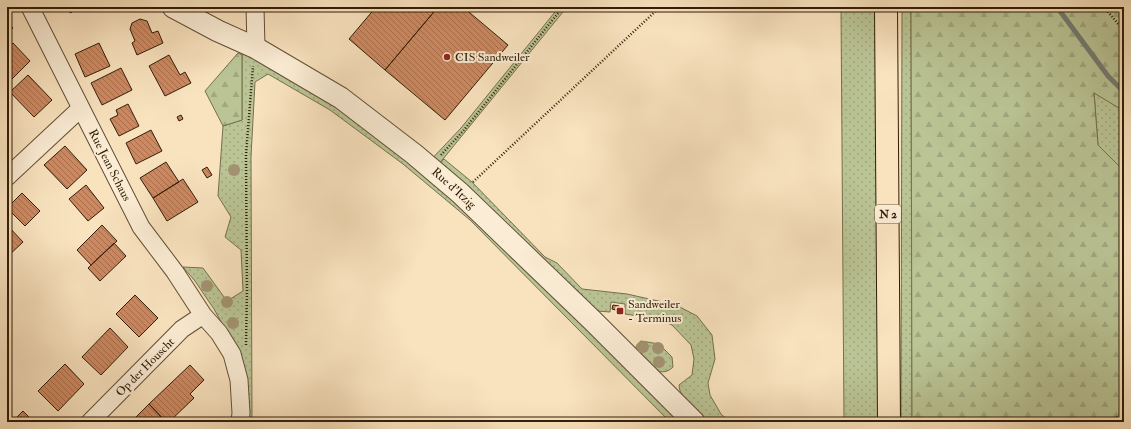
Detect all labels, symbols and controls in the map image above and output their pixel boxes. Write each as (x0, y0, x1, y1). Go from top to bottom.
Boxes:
place label: CIS Sandweiler (455, 50, 530, 65)
marker: CIS Sandweiler (442, 52, 452, 62)
street label: Rue Jean Schaus (85, 127, 134, 204)
street label: Rue d'Itzig (428, 165, 480, 213)
road number: N 2 (875, 205, 901, 223)
place label: Sandweiler - Terminus (628, 297, 681, 326)
marker: Sandweiler - Terminus (615, 306, 625, 316)
street label: Op der Houscht (113, 335, 178, 400)

